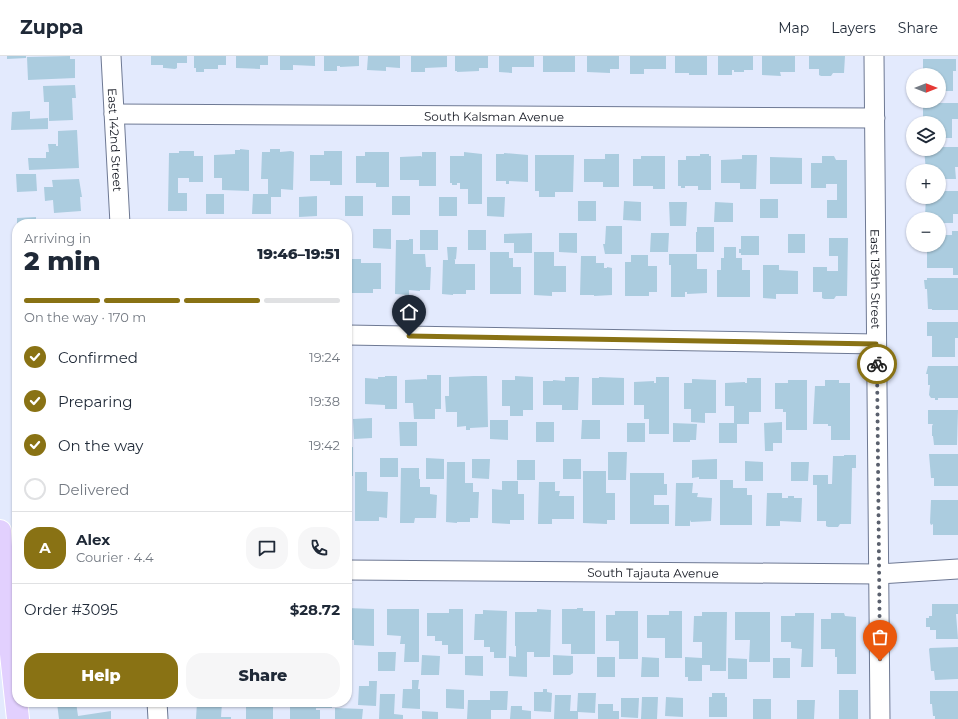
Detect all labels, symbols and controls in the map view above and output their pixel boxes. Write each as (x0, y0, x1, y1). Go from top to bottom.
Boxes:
text: Zuppa (20, 16, 84, 39)
text: Map (778, 19, 809, 37)
text: Layers (831, 19, 876, 37)
text: Share (898, 19, 938, 37)
north arrow (906, 68, 946, 108)
map controls (906, 68, 946, 252)
street label: East 142nd Street (105, 88, 126, 192)
street label: South Kalsman Avenue (424, 108, 564, 124)
button: layers (906, 116, 946, 156)
button: + (906, 164, 946, 204)
button: − (906, 212, 946, 252)
street label: East 139th Street (868, 229, 884, 329)
text: Arriving in (24, 230, 91, 246)
text: 19:46–19:51 (257, 244, 340, 263)
text: 2 min (24, 245, 101, 277)
pin (392, 295, 426, 336)
icon: home (398, 301, 420, 323)
text: On the way · 170 m (24, 309, 146, 325)
courier (857, 344, 897, 384)
icon: check (24, 346, 46, 368)
text: Confirmed (58, 348, 138, 367)
text: 19:24 (309, 349, 340, 365)
icon: bike (866, 353, 888, 375)
icon: check (24, 390, 46, 412)
text: Preparing (58, 392, 133, 411)
text: 19:38 (309, 393, 340, 409)
icon: check (24, 434, 46, 456)
text: On the way (58, 436, 143, 455)
text: 19:42 (309, 437, 340, 453)
text: Delivered (58, 480, 130, 499)
button: chat (246, 527, 288, 569)
button: phone (298, 527, 340, 569)
text: Alex (76, 530, 110, 549)
text: A (39, 538, 51, 557)
text: Courier · 4.4 (76, 549, 154, 565)
street label: South Tajauta Avenue (587, 564, 719, 580)
text: Order #3095 (24, 600, 118, 619)
text: $28.72 (290, 600, 340, 619)
pin (863, 620, 897, 661)
icon: bag (869, 626, 891, 648)
button: Help (24, 653, 178, 699)
button: Share (186, 653, 340, 699)

